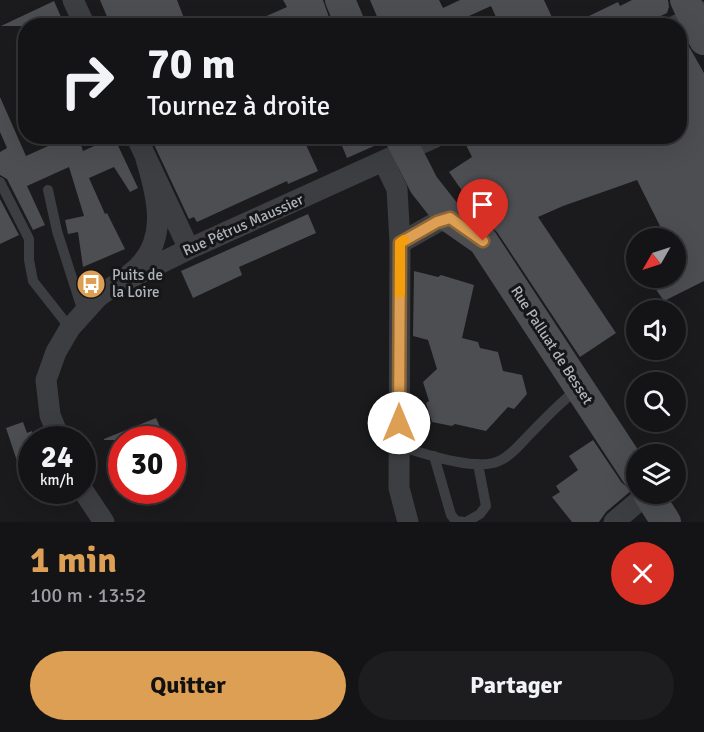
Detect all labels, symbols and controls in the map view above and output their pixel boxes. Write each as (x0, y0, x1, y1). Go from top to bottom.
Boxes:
text: 70 m (147, 39, 236, 90)
icon: right (48, 42, 126, 120)
text: Tournez à droite (147, 90, 330, 123)
pin (457, 179, 508, 241)
icon: arrive (466, 188, 499, 221)
street label: Rue Pétrus Maussier (180, 190, 307, 260)
north arrow (626, 228, 686, 288)
map controls (626, 228, 686, 504)
place label: Puits de la Loire (112, 266, 163, 301)
bus stop icon: Puits de la Loire (75, 268, 107, 300)
street label: Rue Palluat de Besset (507, 283, 597, 407)
button: sound (626, 300, 686, 360)
button: search (626, 372, 686, 432)
position arrow (367, 391, 431, 455)
speed limit sign: 30 (108, 426, 186, 504)
text: 24 (41, 439, 73, 476)
button: layers (626, 444, 686, 504)
text: km/h (40, 471, 74, 489)
text: 1 min (30, 538, 117, 583)
button: close (611, 542, 674, 605)
text: 100 m · 13:52 (30, 583, 146, 608)
button: Quitter (30, 651, 346, 720)
button: Partager (358, 651, 674, 720)

